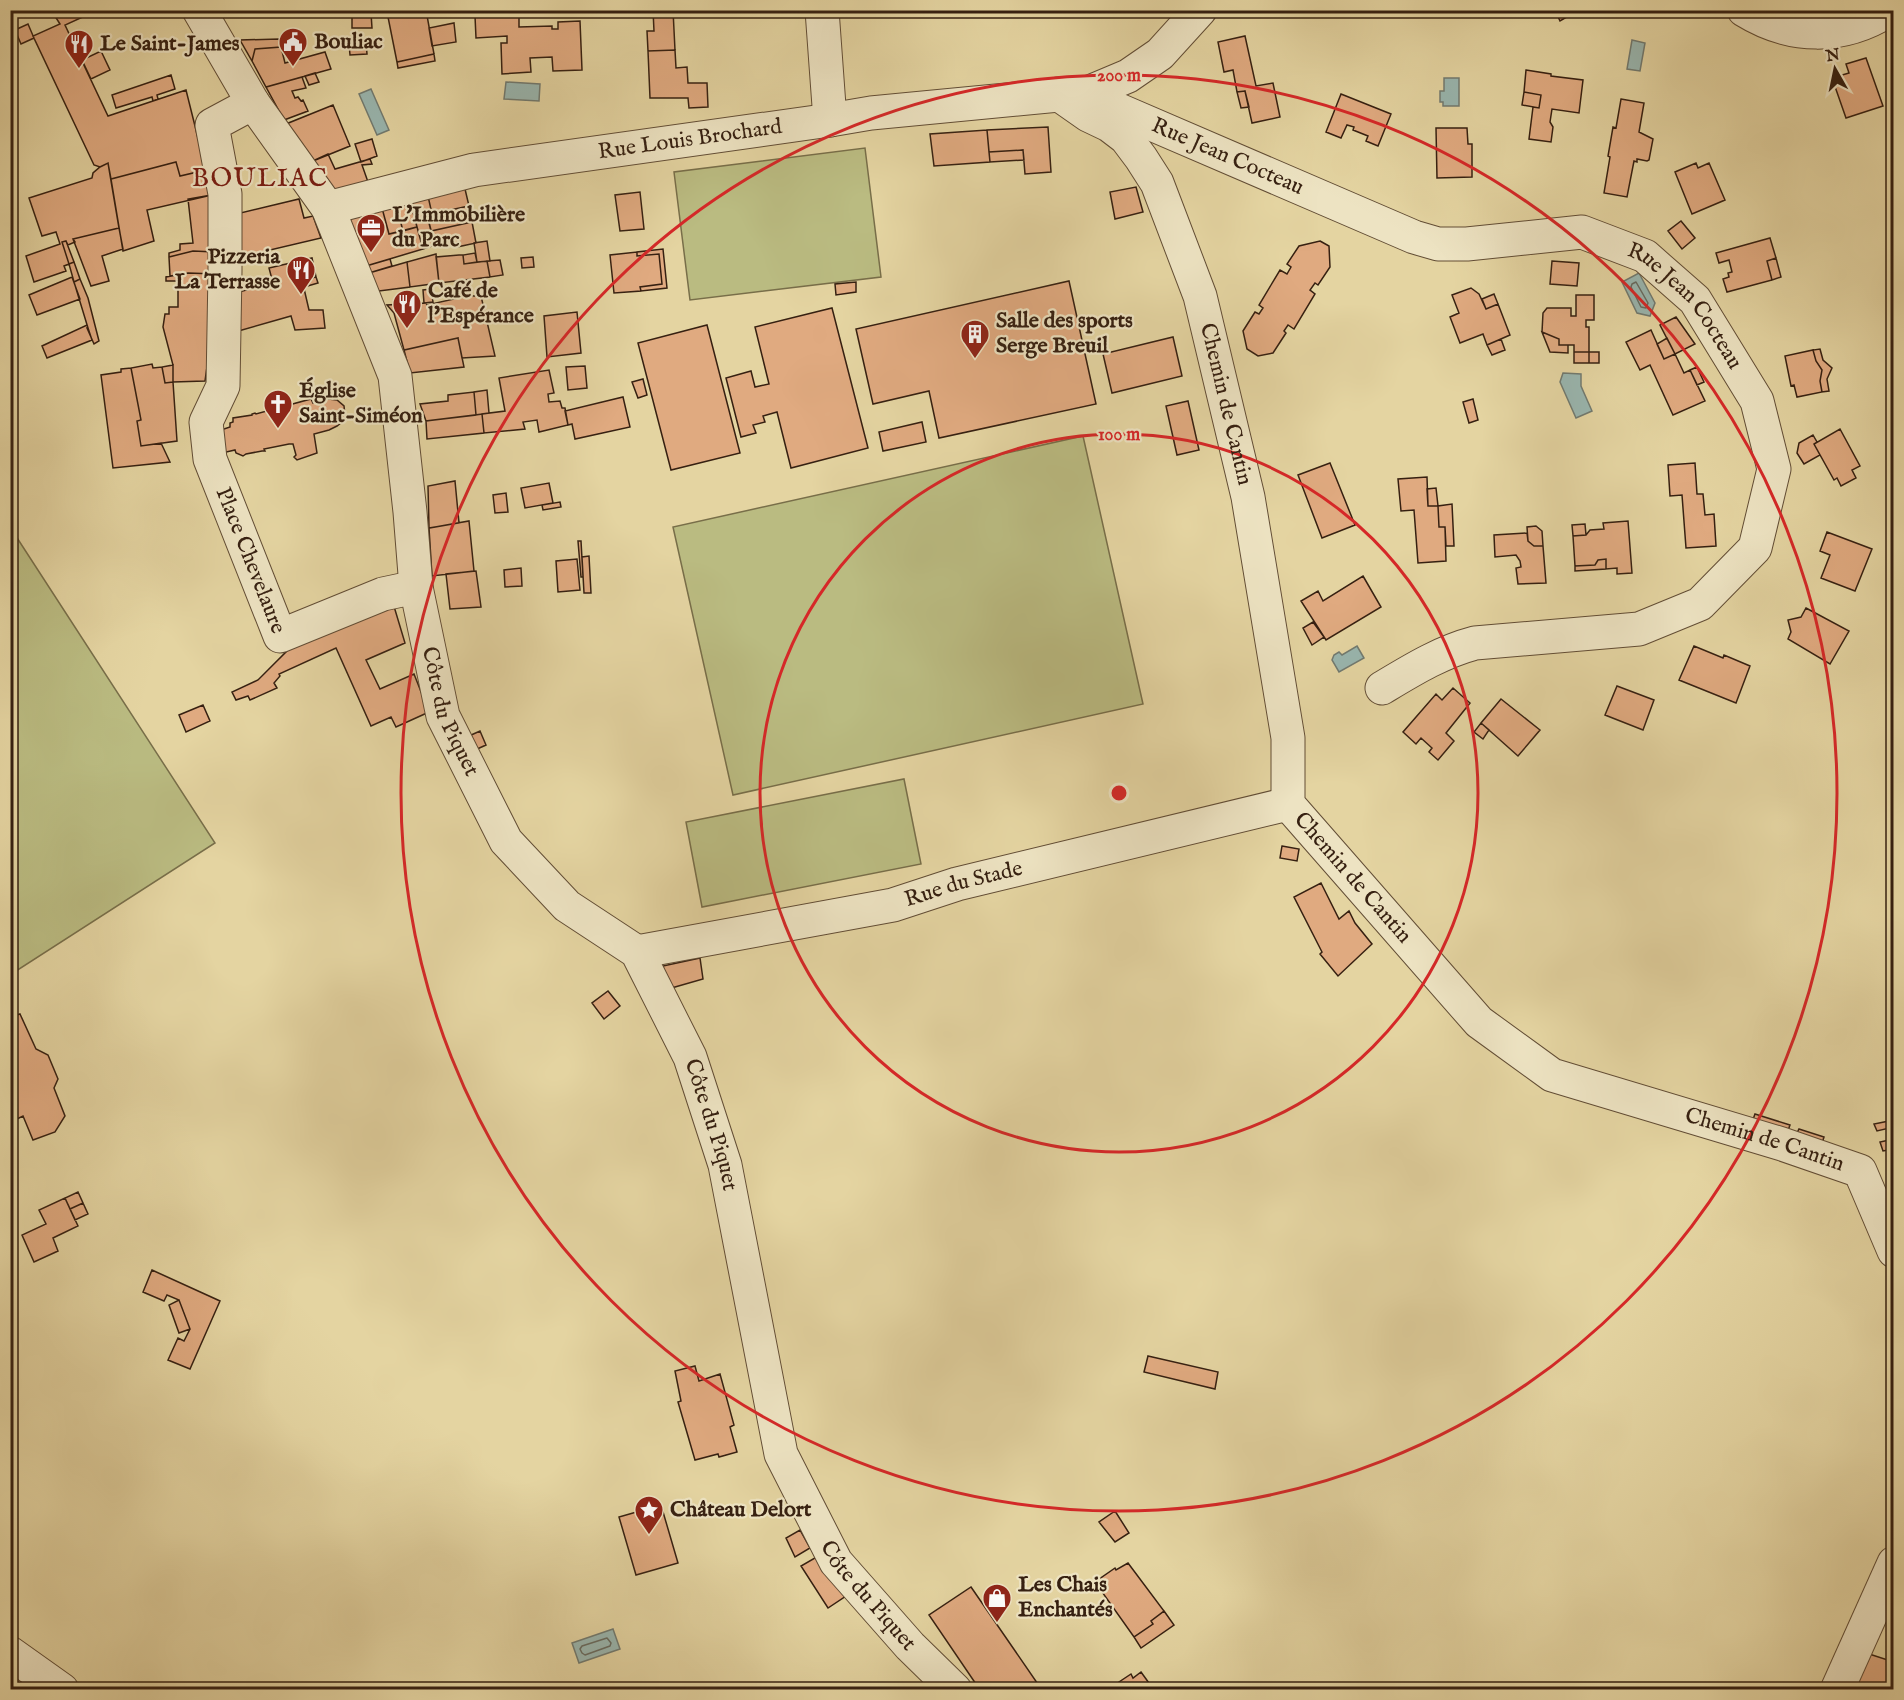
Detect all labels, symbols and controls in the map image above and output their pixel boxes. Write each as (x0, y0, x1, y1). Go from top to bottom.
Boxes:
public building icon: Bouliac (277, 26, 309, 68)
restaurant icon: Le Saint-James (63, 28, 95, 70)
place label: Bouliac (314, 28, 383, 56)
place label: Le Saint-James (100, 30, 240, 58)
north arrow (1805, 39, 1865, 99)
text: N (1824, 45, 1842, 67)
text: 200 m (1097, 65, 1141, 88)
street label: Rue Jean Cocteau (1147, 112, 1308, 202)
street label: Rue Louis Brochard (596, 113, 784, 166)
district label: BOULIAC (192, 162, 328, 195)
place label: L'Immobilière du Parc (392, 201, 525, 254)
office icon: L'Immobilière du Parc (355, 212, 387, 254)
street label: Rue Jean Cocteau (1623, 237, 1748, 375)
place label: Pizzeria La Terrasse (175, 243, 280, 296)
restaurant icon: Pizzeria La Terrasse (285, 254, 317, 296)
place label: Café de l'Espérance (427, 277, 534, 330)
restaurant icon: Café de l'Espérance (391, 288, 423, 330)
place label: Salle des sports Serge Breuil (996, 307, 1133, 360)
building icon: Salle des sports Serge Breuil (959, 318, 991, 360)
street label: Chemin de Cantin (1193, 320, 1259, 488)
place label: Église Saint-Siméon (299, 377, 423, 430)
church icon: Église Saint-Siméon (262, 388, 294, 430)
text: 100 m (1098, 424, 1140, 447)
street label: Place Chevelaure (209, 483, 292, 638)
street label: Côte du Piquet (415, 644, 485, 782)
centre of rings (1109, 783, 1129, 803)
street label: Chemin de Cantin (1288, 806, 1418, 950)
street label: Rue du Stade (901, 855, 1025, 914)
street label: Côte du Piquet (678, 1055, 744, 1194)
street label: Chemin de Cantin (1681, 1102, 1848, 1179)
place icon: Château Delort (633, 1494, 665, 1536)
place label: Château Delort (670, 1496, 812, 1524)
street label: Côte du Piquet (813, 1536, 922, 1657)
place label: Les Chais Enchantés (1018, 1571, 1113, 1624)
shop icon: Les Chais Enchantés (981, 1582, 1013, 1624)

